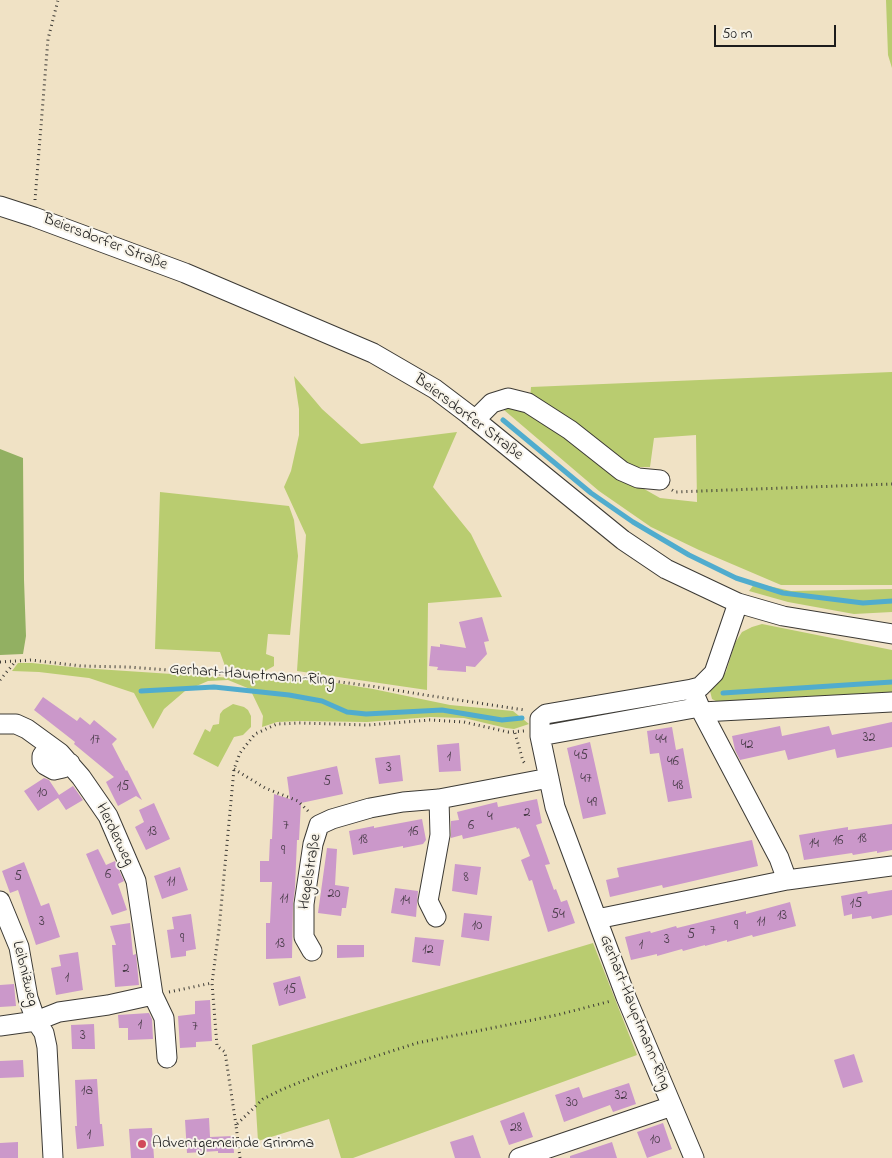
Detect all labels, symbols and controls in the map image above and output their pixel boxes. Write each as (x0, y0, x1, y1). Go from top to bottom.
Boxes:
scale bar (717, 15, 840, 47)
text: 50 m (722, 23, 752, 45)
street label: Beiersdorfer Straße (40, 210, 170, 276)
street label: Beiersdorfer Straße (410, 371, 526, 465)
street label: Gerhart-Hauptmann-Ring (169, 661, 335, 691)
house number: 32 (863, 731, 875, 747)
house number: 17 (90, 733, 100, 749)
house number: 44 (655, 733, 667, 749)
house number: 42 (741, 738, 753, 754)
house number: 45 (574, 749, 588, 765)
house number: 1 (447, 750, 451, 766)
house number: 46 (667, 755, 679, 771)
house number: 3 (386, 761, 392, 777)
house number: 47 (580, 772, 592, 788)
house number: 5 (323, 775, 331, 791)
house number: 48 (672, 779, 684, 795)
house number: 15 (117, 780, 129, 796)
house number: 10 (37, 786, 47, 802)
house number: 49 (587, 796, 597, 812)
street label: Herderweg (91, 800, 137, 870)
house number: 2 (524, 806, 530, 822)
house number: 4 (487, 810, 493, 826)
house number: 7 (283, 819, 289, 835)
house number: 6 (468, 819, 474, 835)
house number: 13 (147, 825, 157, 841)
house number: 16 (408, 825, 418, 841)
house number: 18 (857, 832, 867, 848)
street label: Hegelstraße (296, 833, 326, 911)
house number: 18 (358, 833, 368, 849)
house number: 16 (833, 834, 843, 850)
house number: 14 (809, 837, 819, 853)
house number: 9 (281, 844, 285, 860)
house number: 6 (105, 868, 111, 884)
house number: 5 (14, 870, 22, 886)
house number: 8 (463, 871, 469, 887)
house number: 11 (167, 875, 175, 891)
house number: 20 (327, 887, 341, 903)
house number: 11 (280, 892, 288, 908)
house number: 14 (400, 894, 410, 910)
house number: 15 (850, 897, 862, 913)
house number: 54 (551, 908, 565, 924)
house number: 13 (777, 909, 787, 925)
house number: 3 (39, 915, 45, 931)
house number: 11 (757, 915, 765, 931)
house number: 10 (472, 919, 482, 935)
house number: 9 (734, 919, 738, 935)
house number: 7 (710, 924, 716, 940)
house number: 5 (687, 928, 695, 944)
house number: 9 (180, 932, 184, 948)
street label: Gerhart-Hauptmann-Ring (594, 933, 674, 1093)
house number: 3 (664, 933, 670, 949)
house number: 13 (275, 937, 285, 953)
house number: 1 (639, 938, 643, 954)
street label: Leibnizweg (7, 939, 41, 1009)
house number: 12 (422, 943, 434, 959)
house number: 2 (123, 962, 129, 978)
house number: 1 (65, 971, 69, 987)
house number: 15 (284, 983, 296, 999)
house number: 1 (138, 1018, 142, 1034)
house number: 7 (192, 1020, 198, 1036)
house number: 3 (80, 1029, 86, 1045)
house number: 1a (81, 1084, 93, 1100)
house number: 32 (615, 1089, 627, 1105)
house number: 30 (566, 1096, 578, 1112)
house number: 28 (510, 1121, 522, 1137)
house number: 1 (87, 1128, 91, 1144)
house number: 10 (650, 1133, 660, 1149)
place label: Adventgemeinde Grimma (152, 1134, 314, 1154)
marker: Adventgemeinde Grimma (136, 1138, 148, 1150)

